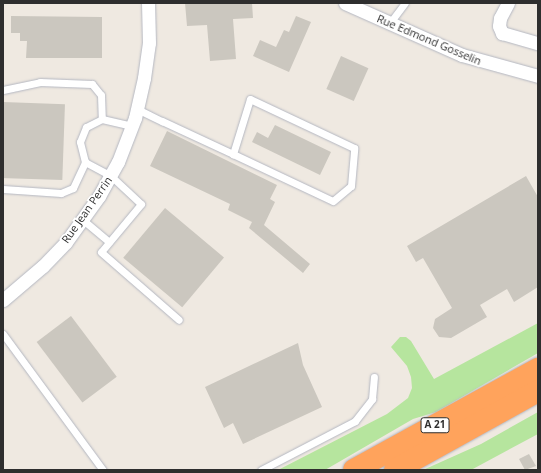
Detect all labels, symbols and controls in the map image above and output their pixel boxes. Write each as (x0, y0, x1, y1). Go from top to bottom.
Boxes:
street label: Rue Edmond Gosselin (375, 12, 483, 68)
street label: Rue Jean Perrin (59, 174, 115, 246)
road number: A 21 (420, 417, 450, 433)

